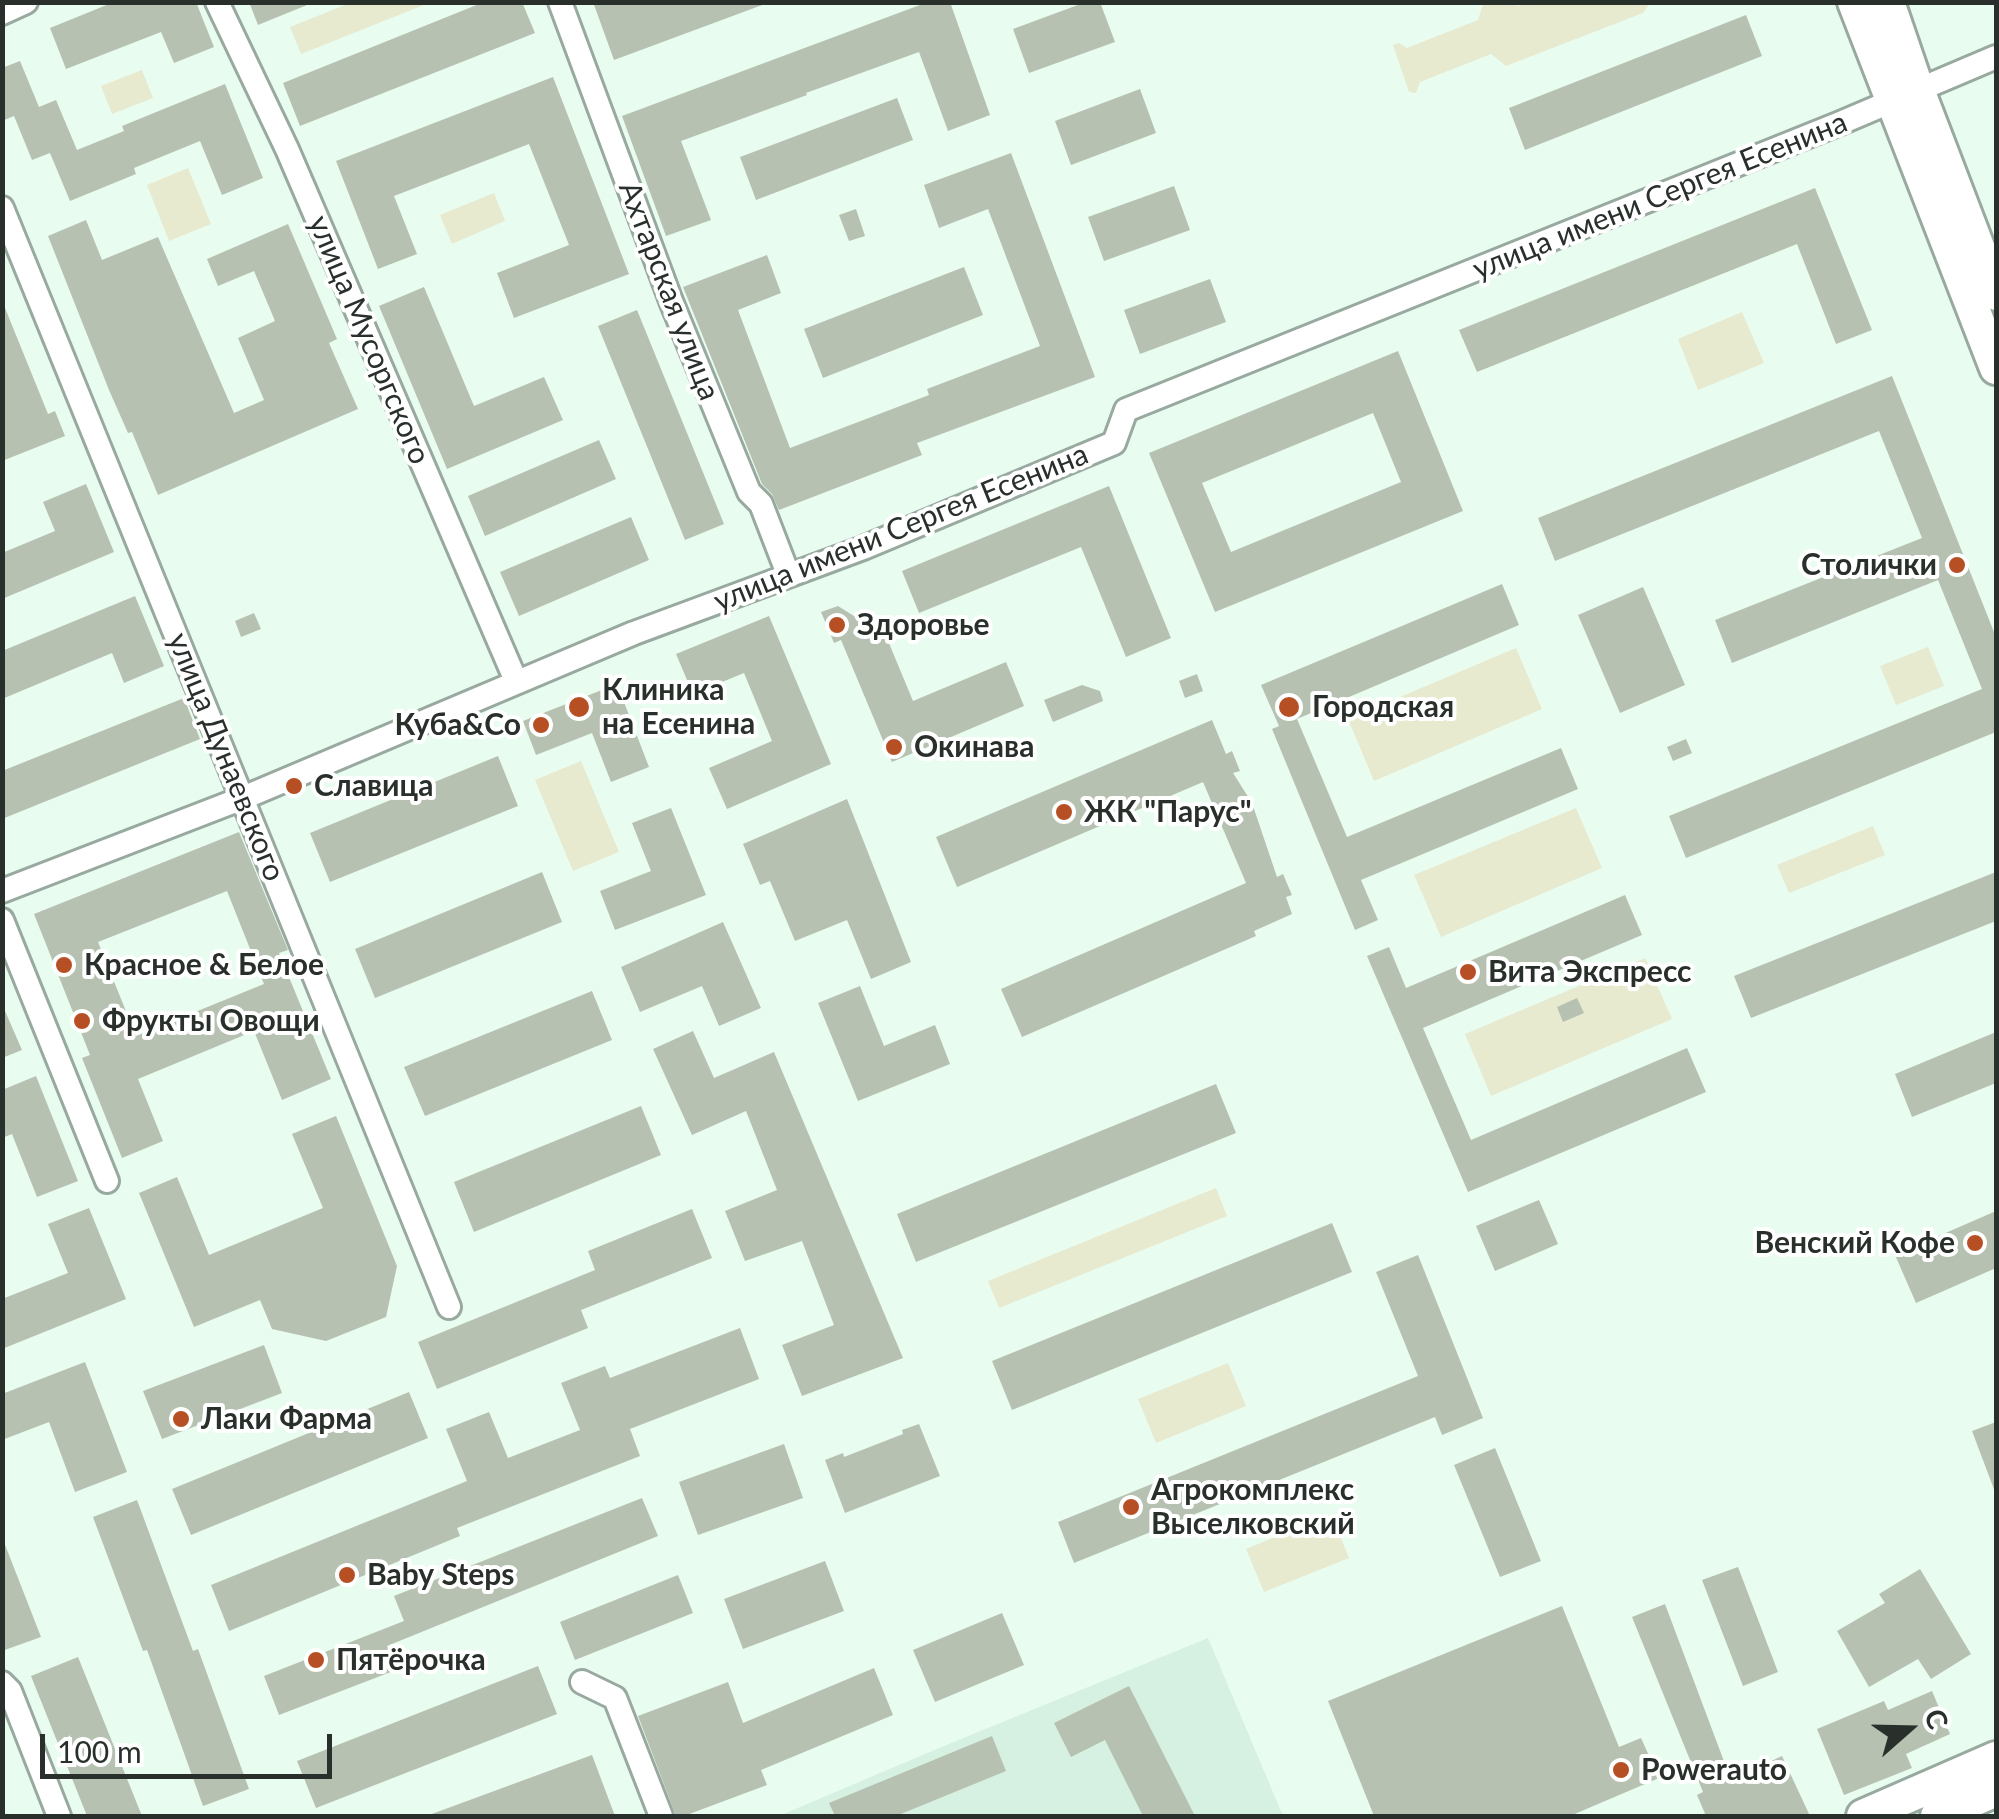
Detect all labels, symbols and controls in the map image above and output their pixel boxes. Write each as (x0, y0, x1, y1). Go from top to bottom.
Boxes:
street label: улица имени Сергея Есенина (1468, 104, 1852, 288)
street label: Ахтарская улица (611, 177, 727, 405)
street label: улица Мусоргского (300, 210, 438, 470)
street label: улица имени Сергея Есенина (709, 436, 1093, 620)
place label: Столички (1801, 547, 1937, 583)
marker: Столички (1946, 554, 1968, 576)
place label: Здоровье (857, 607, 990, 643)
marker: Здоровье (826, 614, 848, 636)
street label: улица Дунаевского (160, 628, 292, 886)
place label: Клиника на Есенина (602, 672, 755, 742)
place label: Городская (1312, 689, 1454, 725)
marker: Клиника на Есенина (566, 694, 592, 720)
marker: Городская (1276, 694, 1302, 720)
place label: Куба&Co (395, 707, 521, 743)
marker: Куба&Co (530, 714, 552, 736)
place label: Окинава (914, 729, 1034, 765)
marker: Окинава (883, 736, 905, 758)
place label: Славица (314, 768, 433, 804)
marker: Славица (283, 775, 305, 797)
place label: ЖК "Парус" (1084, 794, 1252, 830)
marker: ЖК "Парус" (1053, 801, 1075, 823)
place label: Красное & Белое (84, 947, 324, 983)
marker: Красное & Белое (53, 954, 75, 976)
place label: Вита Экспресс (1488, 954, 1692, 990)
marker: Вита Экспресс (1457, 961, 1479, 983)
place label: Фрукты Овощи (102, 1003, 320, 1039)
marker: Фрукты Овощи (71, 1010, 93, 1032)
place label: Венский Кофе (1754, 1225, 1955, 1261)
marker: Венский Кофе (1964, 1232, 1986, 1254)
place label: Лаки Фарма (201, 1401, 372, 1437)
marker: Лаки Фарма (170, 1408, 192, 1430)
place label: Агрокомплекс Выселковский (1151, 1472, 1355, 1542)
marker: Агрокомплекс Выселковский (1120, 1496, 1142, 1518)
place label: Baby Steps (367, 1557, 515, 1593)
marker: Baby Steps (336, 1564, 358, 1586)
place label: Пятёрочка (336, 1642, 486, 1678)
marker: Пятёрочка (305, 1649, 327, 1671)
north arrow (1859, 1679, 1959, 1779)
text: С (1918, 1704, 1956, 1733)
scale bar (45, 1714, 338, 1776)
text: 100 m (57, 1733, 142, 1769)
place label: Powerauto (1641, 1752, 1787, 1788)
marker: Powerauto (1610, 1759, 1632, 1781)

